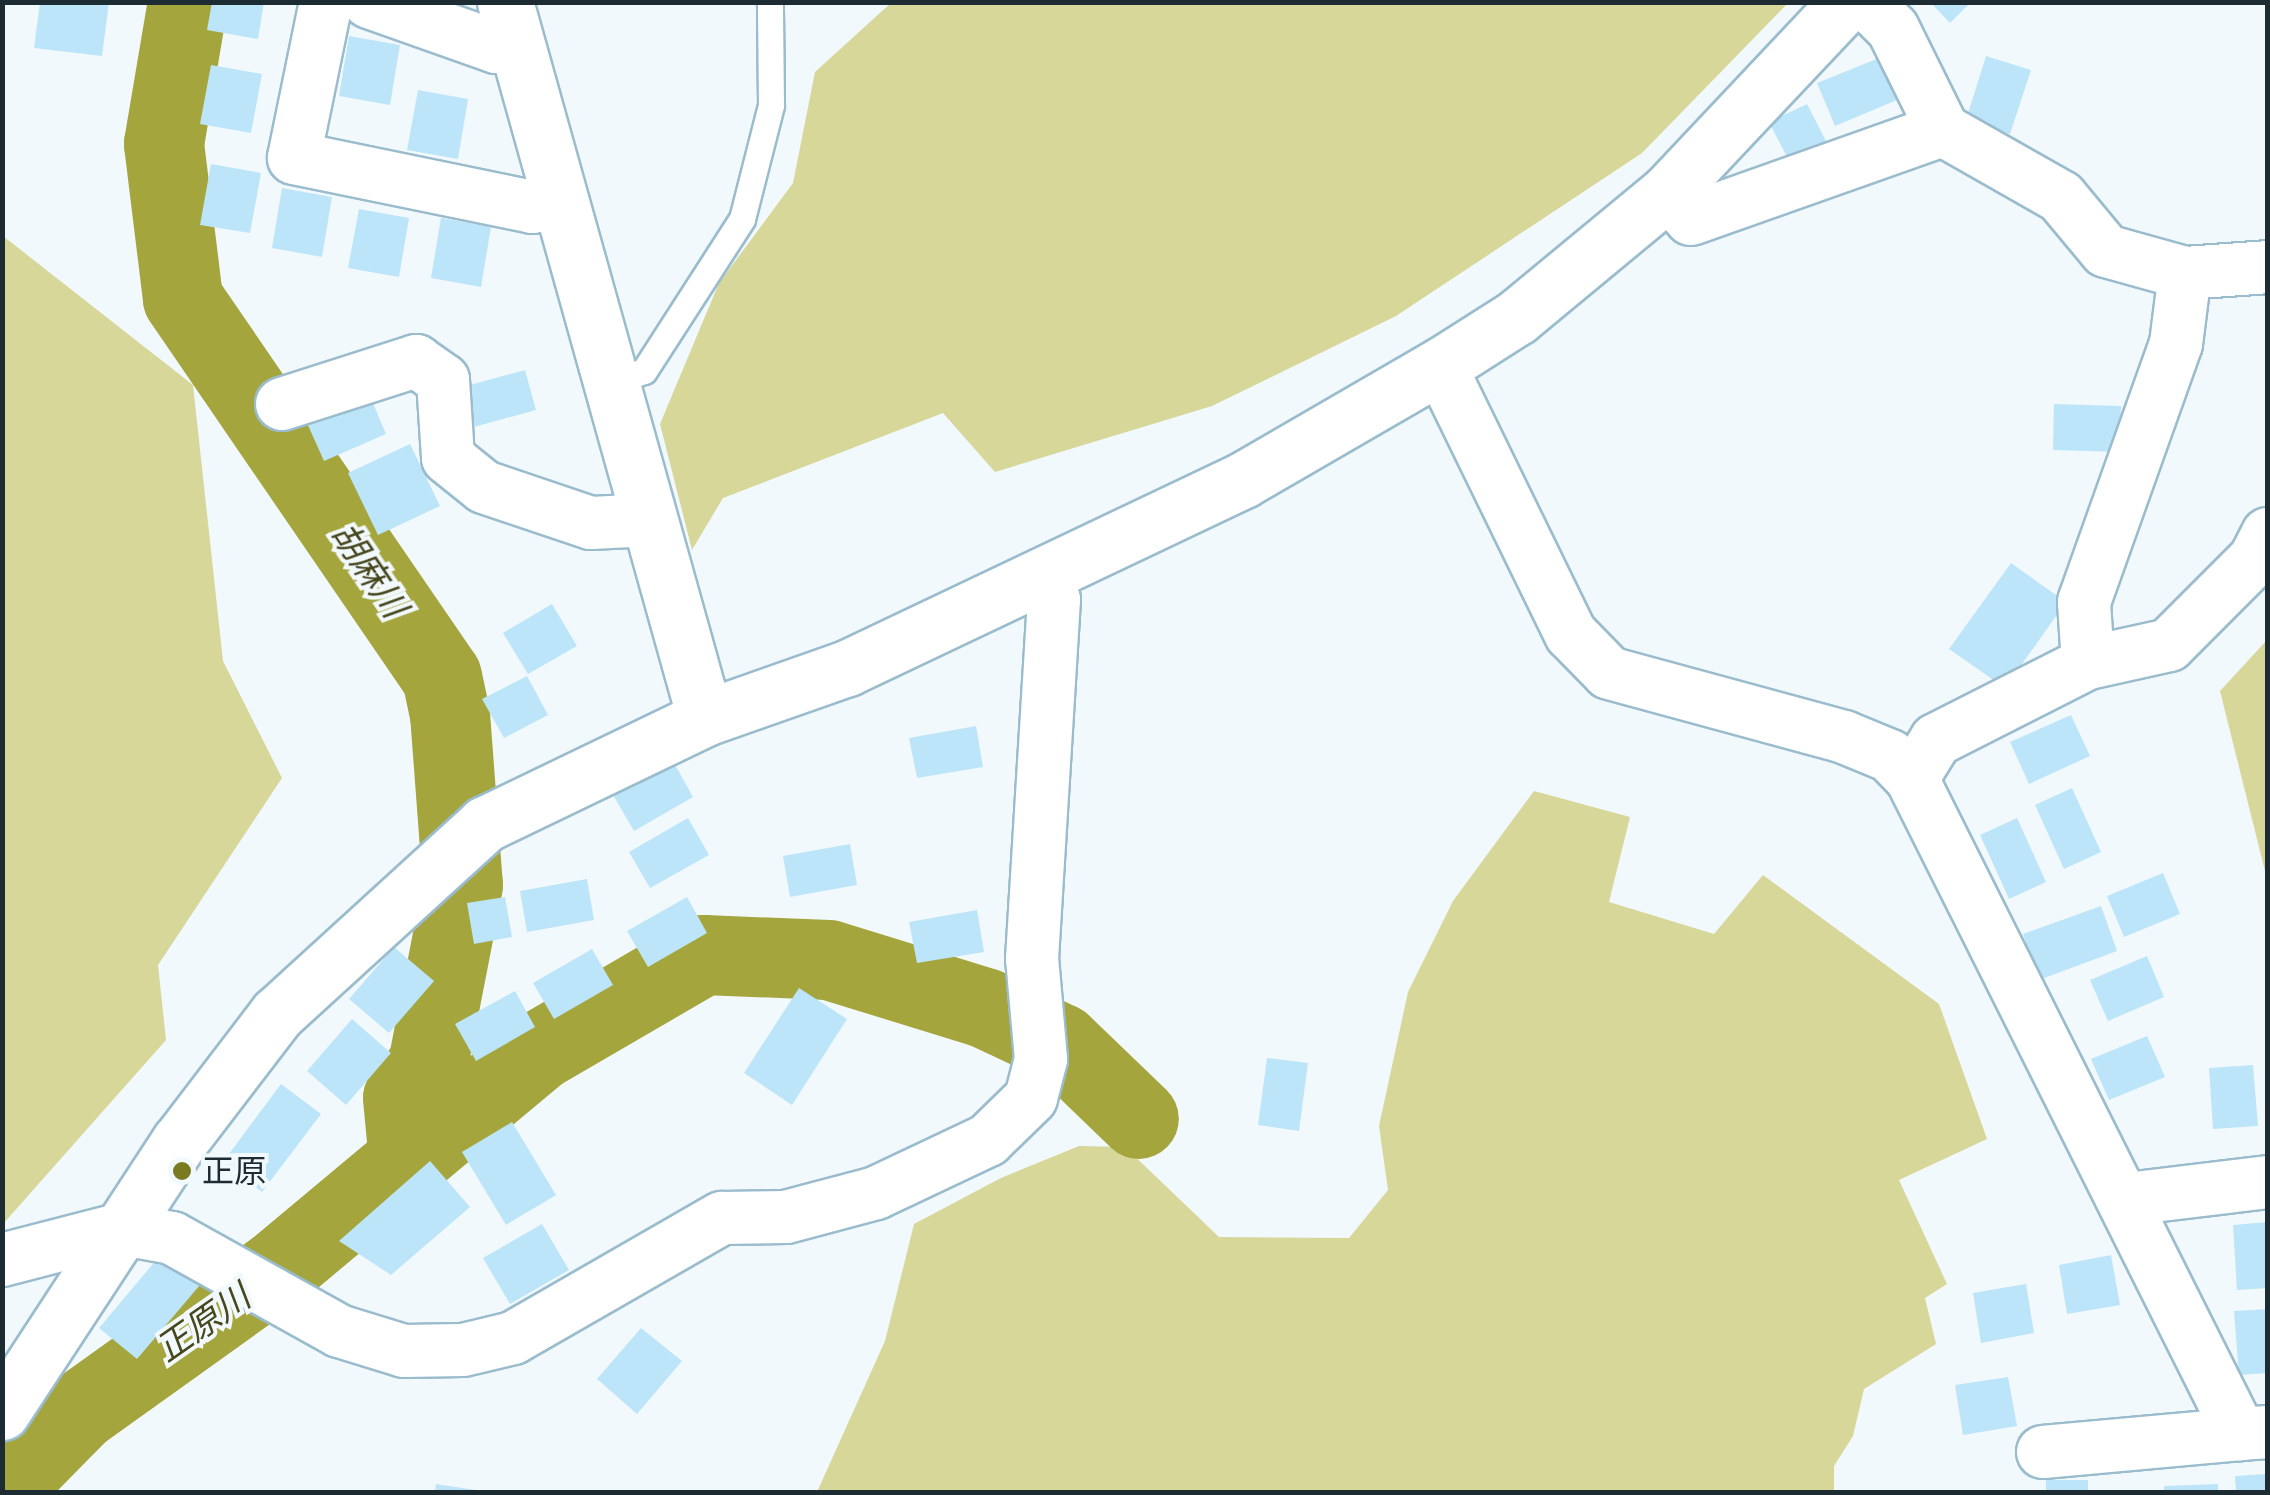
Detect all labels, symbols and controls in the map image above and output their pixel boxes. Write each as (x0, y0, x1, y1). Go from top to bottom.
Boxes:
water label: 胡麻川 (322, 515, 416, 625)
place label: 正原 (202, 1152, 266, 1190)
marker: 正原 (171, 1160, 193, 1182)
water label: 正原川 (148, 1276, 258, 1370)

